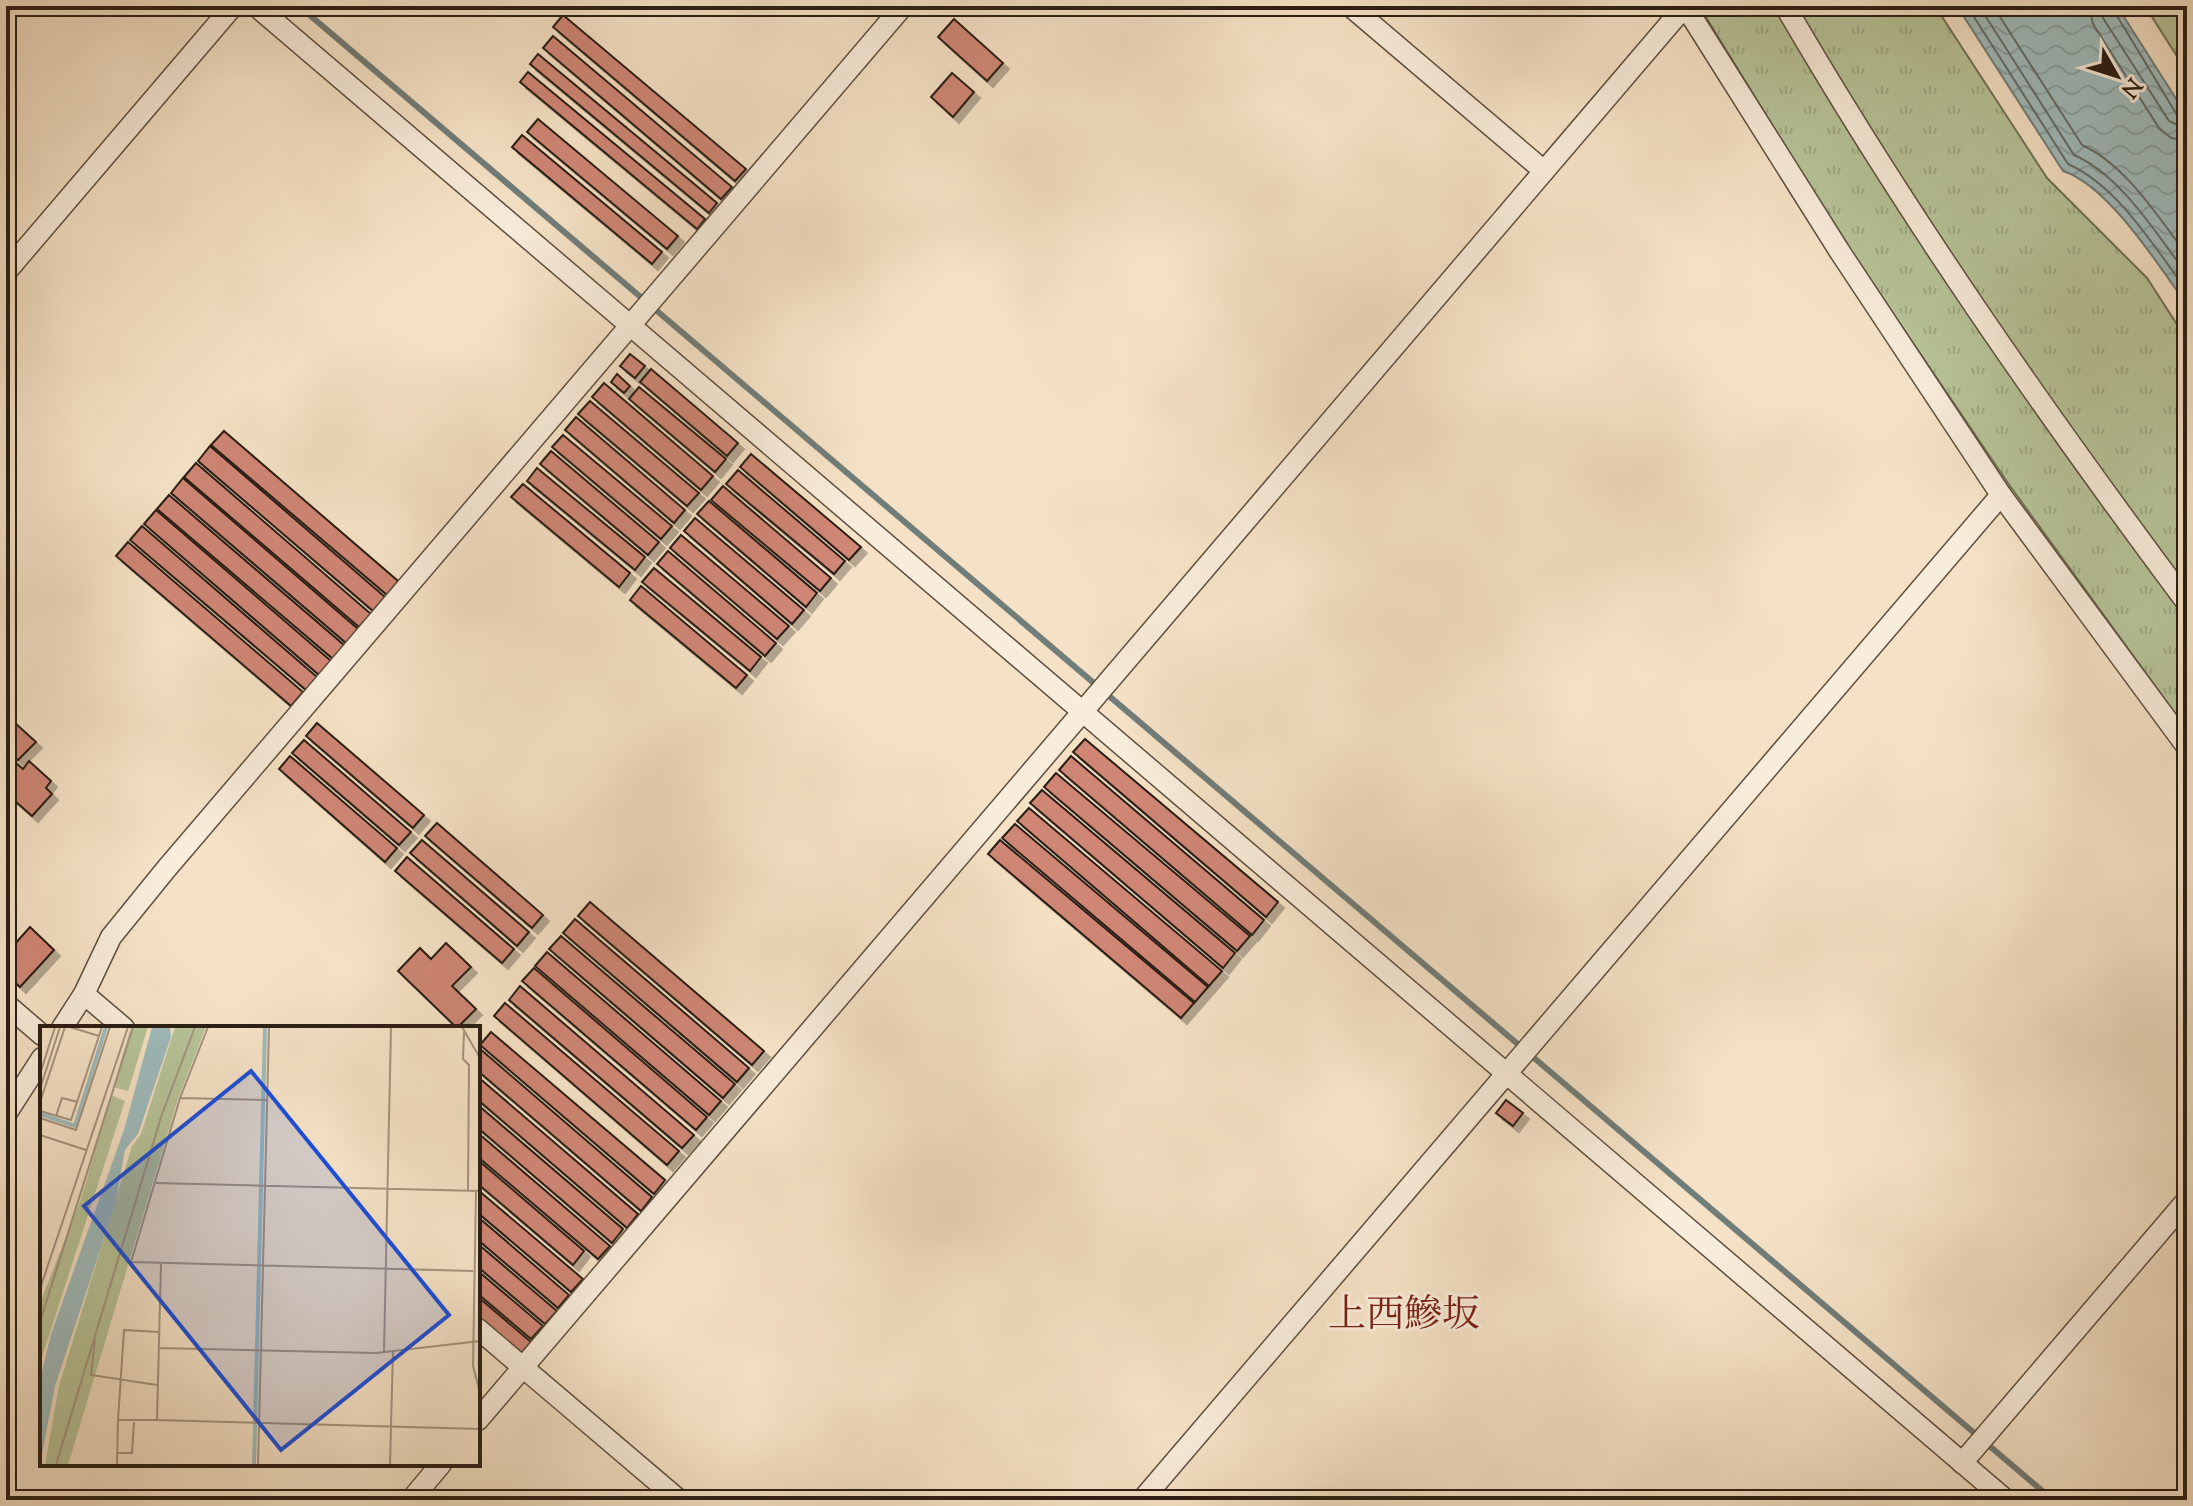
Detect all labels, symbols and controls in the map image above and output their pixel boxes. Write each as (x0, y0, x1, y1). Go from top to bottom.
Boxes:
north arrow (2077, 36, 2157, 116)
text: N (2112, 70, 2148, 104)
inset map (40, 1026, 480, 1466)
district label: 上西鰺坂 (1328, 1290, 1480, 1344)

